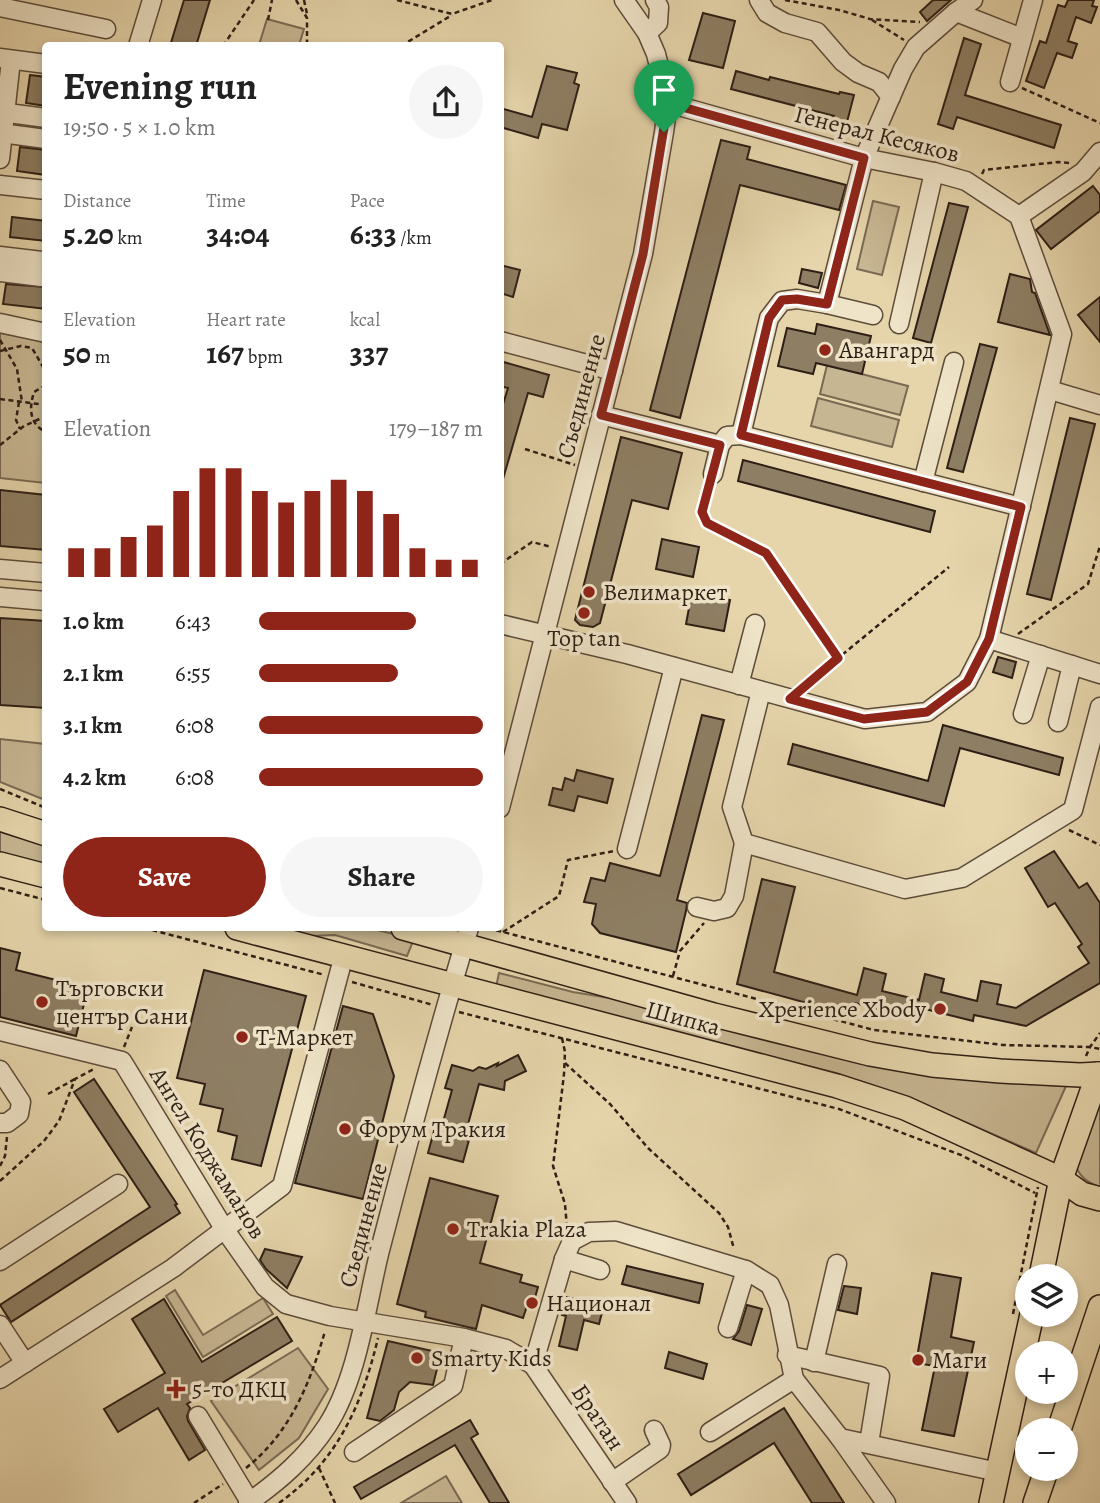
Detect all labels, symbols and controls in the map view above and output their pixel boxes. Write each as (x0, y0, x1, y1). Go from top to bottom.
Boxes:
text: Evening run (63, 60, 257, 112)
pin (634, 60, 694, 132)
button: share (409, 65, 483, 139)
icon: arrive (645, 71, 683, 109)
street label: Генерал Кесяков (791, 98, 963, 170)
text: 19:50 · 5 × 1.0 km (63, 112, 216, 143)
text: Distance (63, 188, 131, 214)
text: Time (206, 188, 246, 214)
text: Pace (350, 188, 385, 214)
text: 5.20 (63, 214, 114, 254)
text: 34:04 (206, 214, 270, 254)
text: 6:33 (350, 214, 397, 254)
text: km (114, 225, 143, 251)
text: /km (397, 225, 432, 251)
text: Elevation (63, 307, 136, 333)
text: Heart rate (206, 307, 286, 333)
text: kcal (350, 307, 380, 333)
street label: Съединение (549, 330, 613, 462)
text: 50 (63, 333, 91, 373)
text: 167 (206, 333, 244, 373)
text: 337 (350, 333, 388, 373)
place label: Авангард (838, 334, 934, 366)
marker: Авангард (817, 342, 833, 358)
text: m (91, 344, 110, 370)
text: bpm (244, 344, 283, 370)
text: Elevation (63, 413, 151, 444)
text: 179–187 m (389, 413, 483, 444)
place label: Велимаркет (603, 576, 728, 608)
marker: Велимаркет (581, 584, 597, 600)
marker: Top tan (576, 605, 592, 621)
text: 1.0 km (63, 606, 124, 637)
text: 6:43 (175, 606, 211, 637)
place label: Top tan (547, 622, 621, 654)
text: 2.1 km (63, 658, 124, 689)
text: 6:55 (175, 658, 211, 689)
text: 3.1 km (63, 710, 123, 741)
text: 6:08 (175, 710, 215, 741)
text: 4.2 km (63, 762, 126, 793)
text: 6:08 (175, 762, 215, 793)
button: Save (63, 837, 266, 917)
button: Share (280, 837, 483, 917)
place label: Търговски център Сани (56, 972, 188, 1032)
street label: Шипка (642, 993, 724, 1043)
place label: Xperience Xbody (759, 993, 926, 1025)
marker: Търговски център Сани (34, 994, 50, 1010)
marker: Xperience Xbody (932, 1001, 948, 1017)
place label: Т-Маркет (256, 1021, 354, 1053)
marker: Т-Маркет (234, 1029, 250, 1045)
street label: Ангел Коджаманов (142, 1060, 274, 1245)
place label: Форум Тракия (359, 1113, 506, 1145)
marker: Форум Тракия (337, 1121, 353, 1137)
street label: Съединение (331, 1159, 395, 1291)
place label: Trakia Plaza (467, 1213, 587, 1245)
marker: Trakia Plaza (445, 1221, 461, 1237)
map controls (1015, 1264, 1078, 1481)
button: layers (1015, 1264, 1078, 1327)
place label: Национал (546, 1287, 651, 1319)
marker: Национал (524, 1295, 540, 1311)
button: + (1015, 1341, 1078, 1404)
place label: Smarty Kids (431, 1342, 552, 1374)
place label: Маги (932, 1344, 987, 1376)
marker: Smarty Kids (409, 1350, 425, 1366)
marker: Маги (910, 1352, 926, 1368)
place label: 5-то ДКЦ (192, 1373, 287, 1405)
street label: Братан (564, 1378, 632, 1456)
marker: 5-то ДКЦ (166, 1379, 186, 1399)
button: − (1015, 1418, 1078, 1481)

